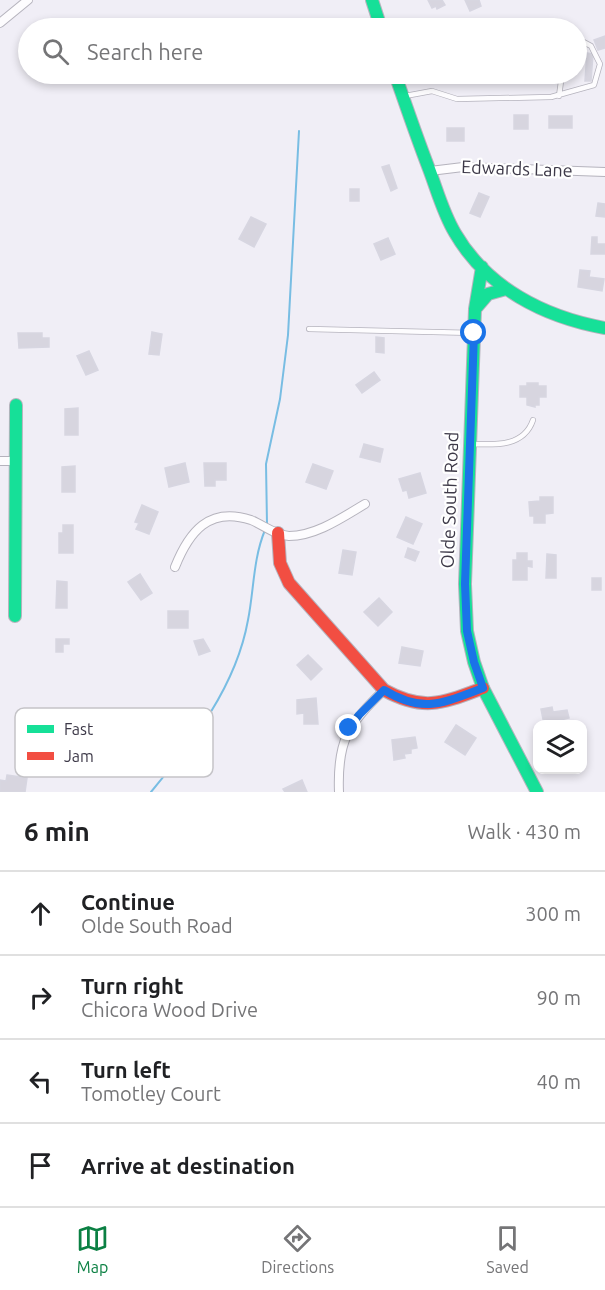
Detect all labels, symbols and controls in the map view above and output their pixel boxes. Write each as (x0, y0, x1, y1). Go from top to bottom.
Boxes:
search box (18, 18, 587, 84)
icon: search (39, 35, 72, 68)
text: Search here (87, 39, 203, 64)
street label: Edwards Lane (461, 156, 573, 180)
route start (460, 319, 486, 345)
street label: Olde South Road (437, 431, 461, 569)
legend (15, 708, 213, 777)
route end (335, 714, 361, 740)
text: Fast (64, 720, 94, 738)
map controls (533, 720, 587, 774)
button: layers (533, 720, 587, 774)
text: Jam (64, 747, 94, 765)
text: 6 min (24, 817, 90, 846)
text: Walk · 430 m (468, 820, 581, 843)
text: Continue (81, 889, 175, 914)
icon: ahead (24, 897, 57, 930)
text: 300 m (525, 902, 581, 925)
text: Olde South Road (81, 914, 233, 937)
text: Turn right (81, 973, 183, 998)
icon: right (24, 981, 57, 1014)
text: 90 m (537, 986, 581, 1009)
text: Chicora Wood Drive (81, 998, 258, 1021)
text: Turn left (81, 1057, 171, 1082)
icon: left (24, 1065, 57, 1098)
text: 40 m (537, 1070, 581, 1093)
text: Tomotley Court (81, 1082, 221, 1105)
icon: arrive (24, 1149, 57, 1182)
text: Arrive at destination (81, 1153, 295, 1178)
tab: Map (76, 1222, 109, 1276)
tab: Directions (261, 1222, 334, 1276)
tab: Saved (486, 1222, 529, 1276)

